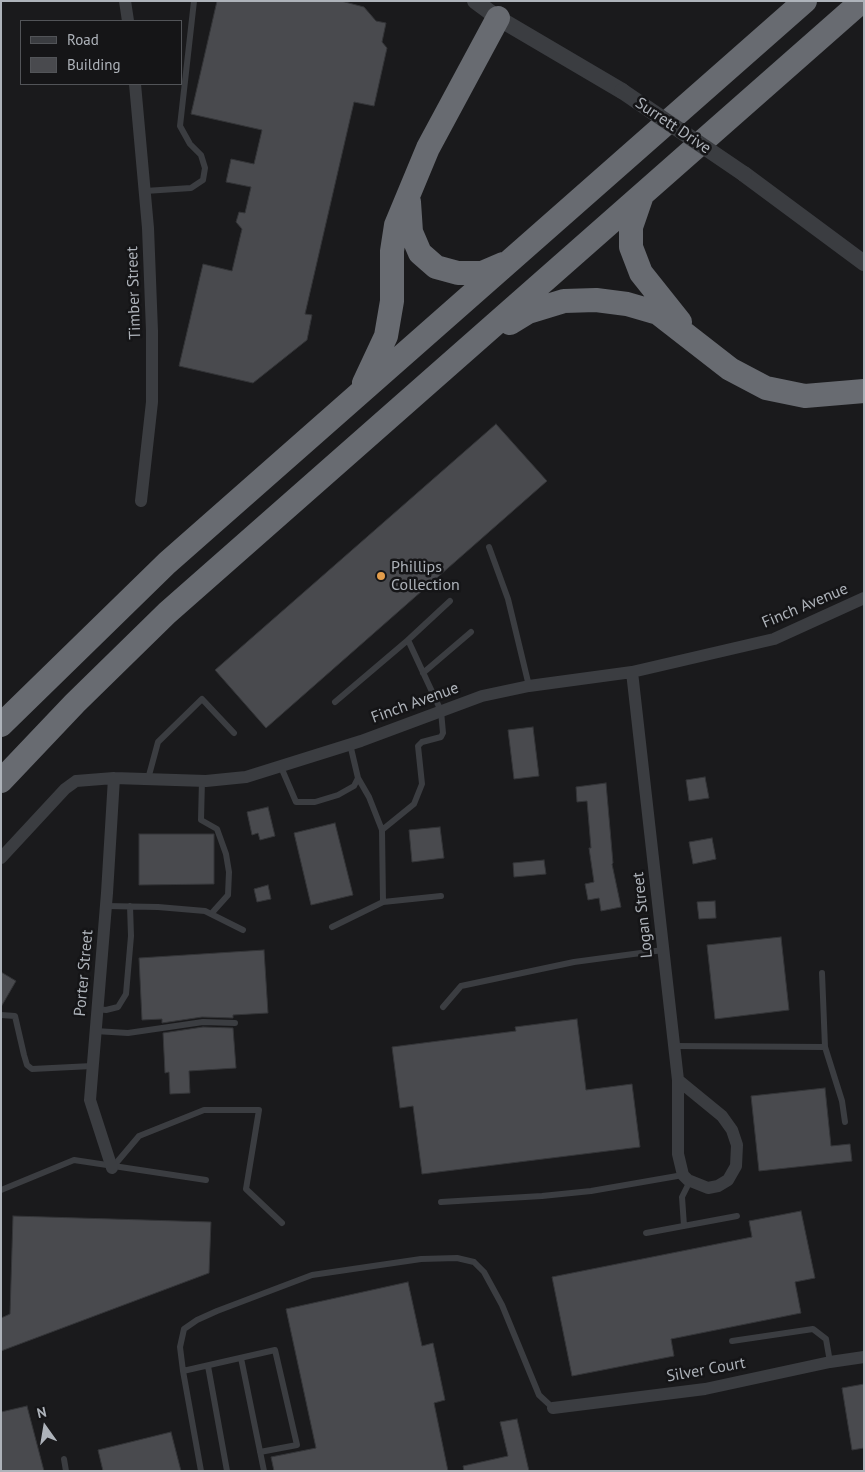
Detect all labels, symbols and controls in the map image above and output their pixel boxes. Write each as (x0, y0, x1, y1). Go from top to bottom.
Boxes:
legend (20, 20, 182, 85)
text: Road (67, 30, 99, 49)
text: Building (67, 55, 121, 74)
street label: Surrett Drive (632, 94, 714, 158)
street label: Timber Street (123, 246, 145, 340)
place label: Phillips Collection (391, 557, 460, 595)
marker: Phillips Collection (375, 570, 387, 582)
street label: Finch Avenue (759, 579, 851, 633)
street label: Finch Avenue (369, 678, 461, 728)
street label: Logan Street (629, 871, 657, 959)
street label: Porter Street (71, 929, 97, 1017)
street label: Silver Court (665, 1354, 747, 1386)
north arrow (20, 1402, 70, 1452)
text: N (35, 1403, 48, 1422)

